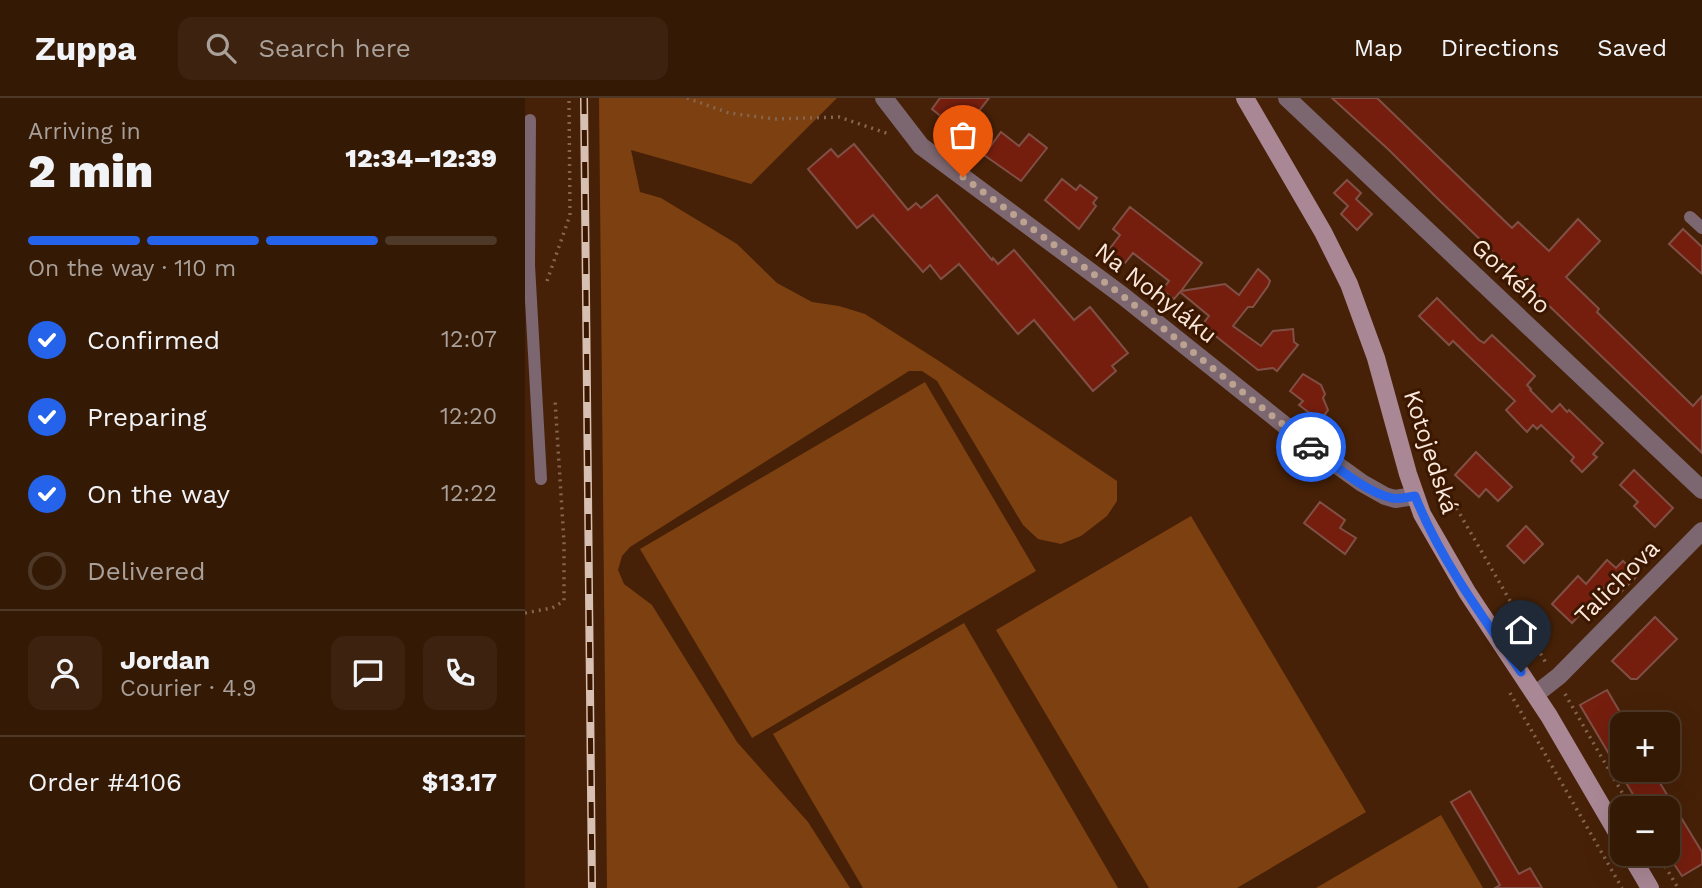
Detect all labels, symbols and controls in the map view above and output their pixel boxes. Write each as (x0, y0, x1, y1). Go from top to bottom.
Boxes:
search box (178, 17, 668, 80)
text: Zuppa (35, 29, 136, 68)
icon: search (202, 29, 240, 67)
text: Search here (258, 33, 411, 63)
text: Map (1354, 34, 1403, 62)
text: Directions (1441, 34, 1559, 62)
text: Saved (1597, 34, 1667, 62)
pin (933, 105, 993, 177)
icon: bag (944, 116, 982, 154)
text: Arriving in (28, 118, 141, 145)
text: 12:34–12:39 (345, 143, 497, 173)
text: 2 min (28, 144, 153, 198)
street label: Gorkého (1466, 232, 1556, 320)
street label: Na Nohyláku (1090, 237, 1222, 349)
text: On the way · 110 m (28, 255, 236, 282)
icon: check (28, 321, 66, 359)
text: Confirmed (87, 325, 220, 355)
text: 12:07 (441, 326, 497, 353)
street label: Kotojedská (1398, 387, 1464, 517)
icon: check (28, 398, 66, 436)
text: Preparing (87, 402, 207, 432)
text: 12:20 (440, 403, 497, 430)
courier (1276, 412, 1346, 482)
icon: car (1292, 428, 1330, 466)
icon: check (28, 475, 66, 513)
text: On the way (87, 479, 230, 509)
text: 12:22 (441, 480, 497, 507)
street label: Talichova (1569, 534, 1665, 630)
text: Delivered (87, 556, 206, 586)
pin (1491, 600, 1551, 672)
icon: home (1502, 611, 1540, 649)
button: person (28, 636, 102, 710)
button: chat (331, 636, 405, 710)
button: phone (423, 636, 497, 710)
text: Jordan (120, 645, 210, 675)
text: Courier · 4.9 (120, 675, 256, 702)
map controls (1610, 712, 1680, 866)
button: + (1610, 712, 1680, 782)
text: Order #4106 (28, 767, 182, 797)
text: $13.17 (422, 767, 497, 797)
button: − (1610, 796, 1680, 866)

